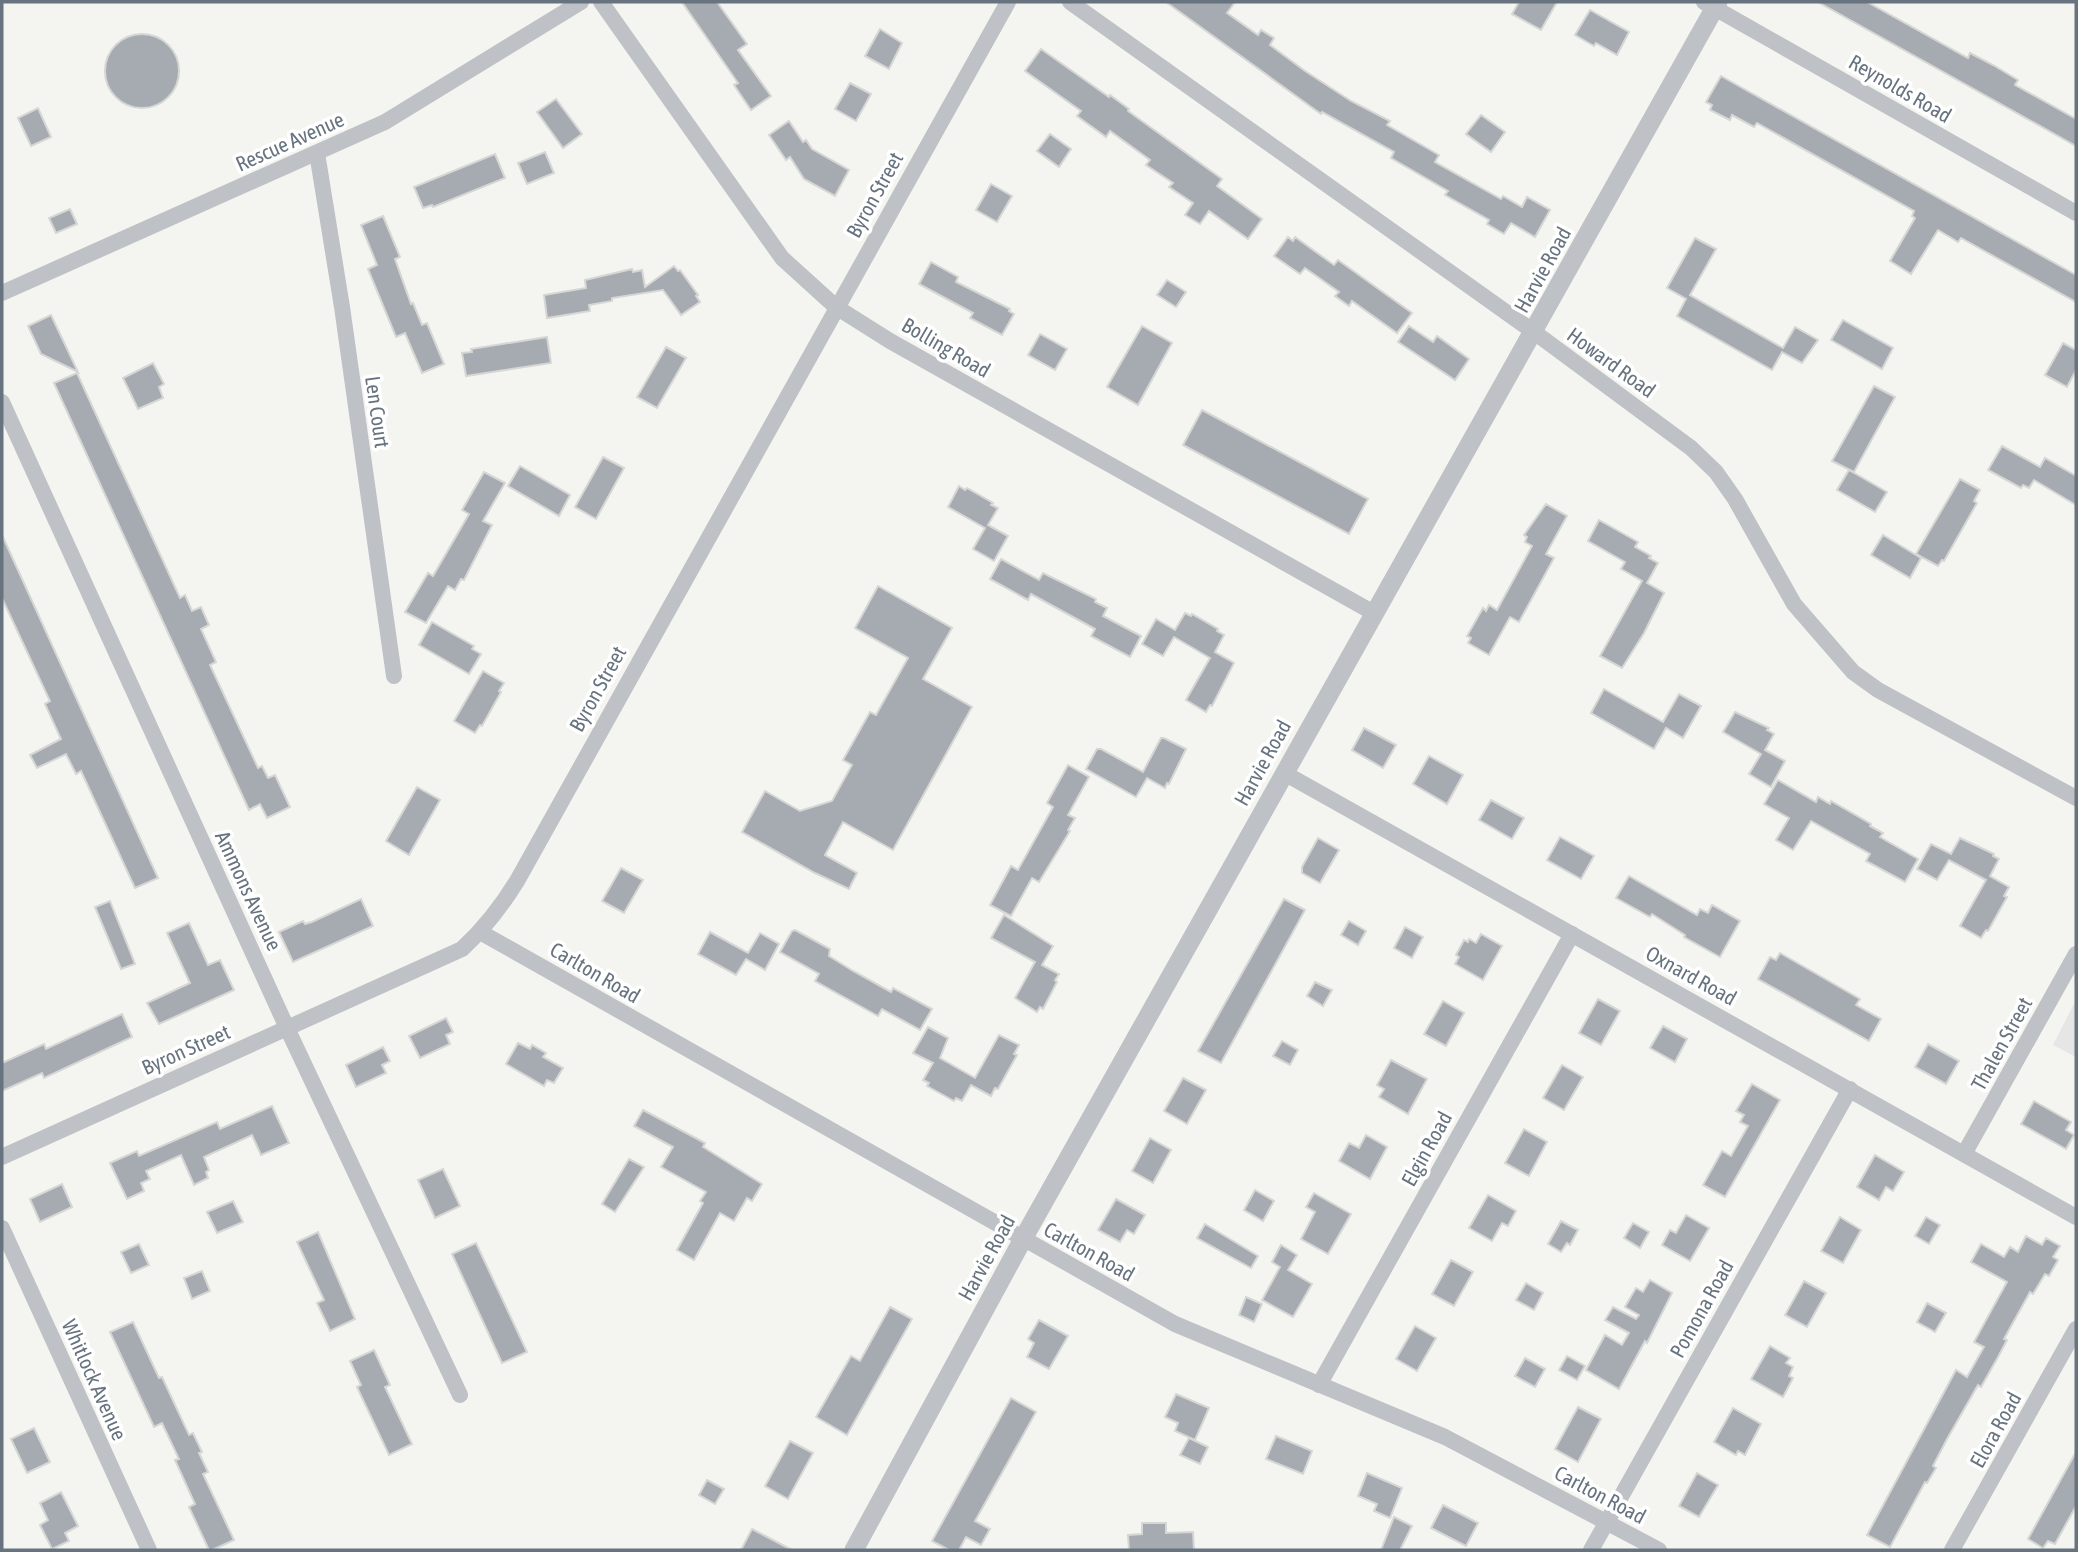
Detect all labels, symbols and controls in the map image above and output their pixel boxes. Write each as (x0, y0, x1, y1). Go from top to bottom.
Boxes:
street label: Reynolds Road (1845, 49, 1956, 127)
street label: Rescue Avenue (232, 107, 347, 176)
street label: Byron Street (841, 148, 907, 241)
street label: Harvie Road (1509, 223, 1575, 317)
street label: Bolling Road (898, 312, 995, 382)
street label: Howard Road (1563, 322, 1660, 402)
street label: Len Court (361, 374, 395, 449)
street label: Byron Street (564, 642, 630, 735)
street label: Harvie Road (1229, 716, 1295, 810)
street label: Ammons Avenue (211, 827, 287, 954)
street label: Carlton Road (546, 937, 645, 1007)
street label: Oxnard Road (1642, 940, 1741, 1010)
street label: Thalen Street (1966, 993, 2037, 1094)
street label: Byron Street (138, 1019, 233, 1079)
street label: Elgin Road (1396, 1107, 1456, 1190)
street label: Harvie Road (953, 1211, 1019, 1305)
street label: Carlton Road (1040, 1216, 1139, 1286)
street label: Pomona Road (1664, 1256, 1738, 1362)
street label: Whitlock Avenue (58, 1316, 132, 1444)
street label: Elora Road (1965, 1388, 2026, 1471)
street label: Carlton Road (1551, 1460, 1650, 1528)

